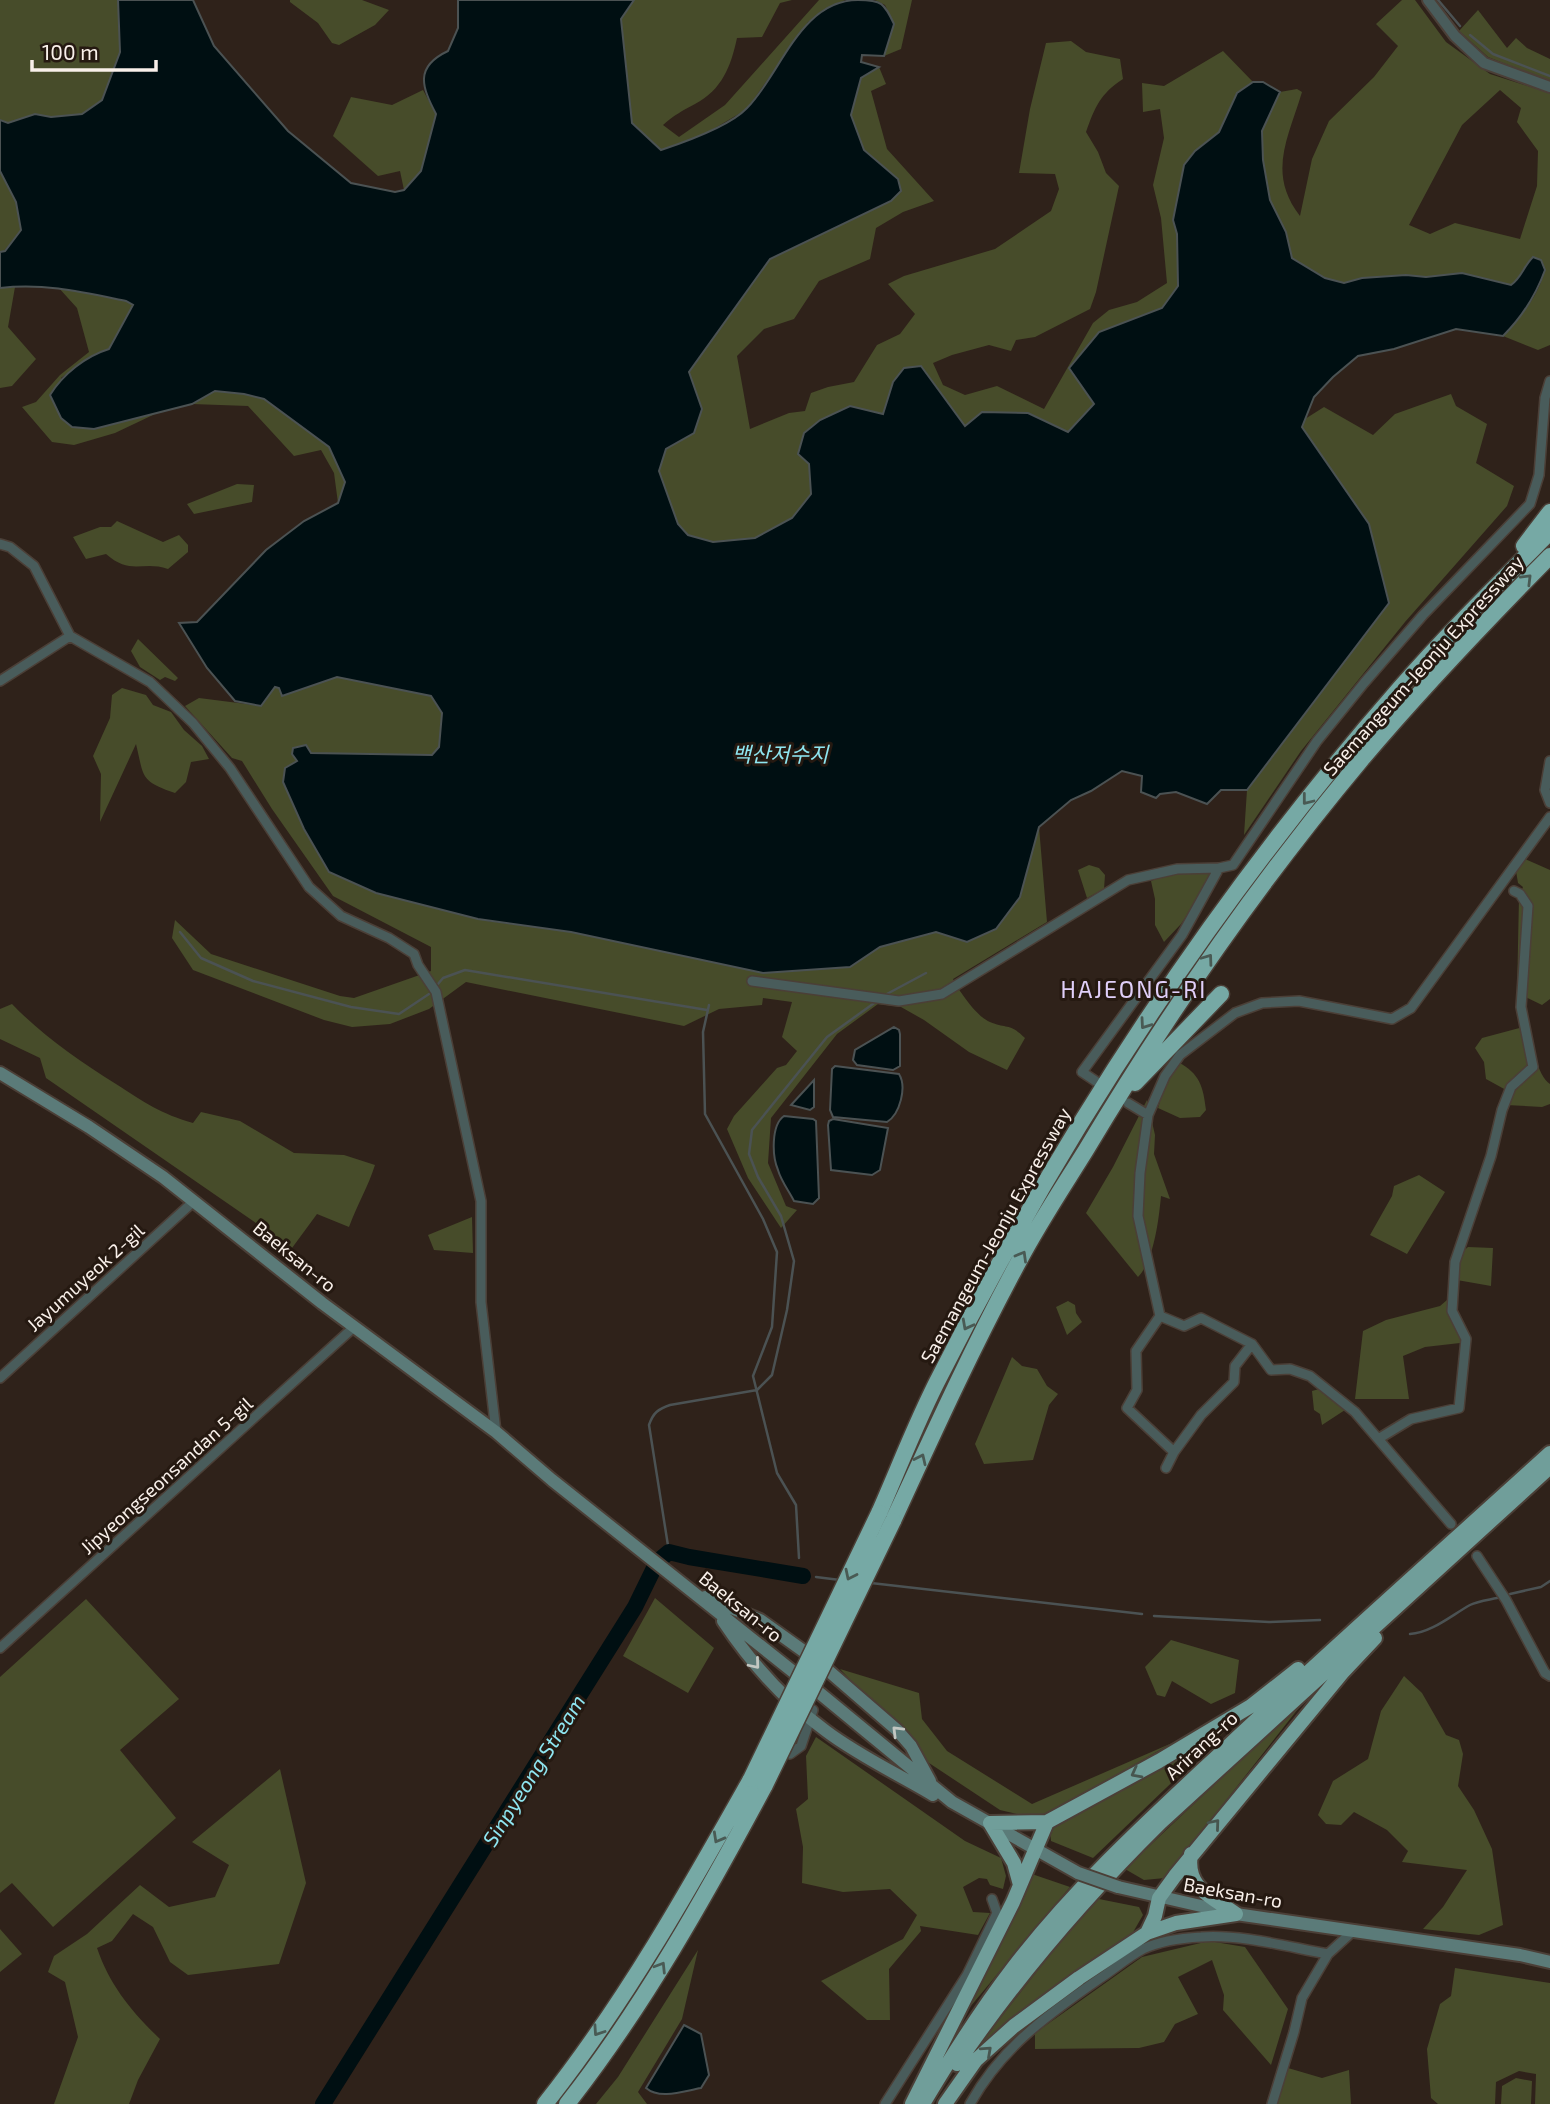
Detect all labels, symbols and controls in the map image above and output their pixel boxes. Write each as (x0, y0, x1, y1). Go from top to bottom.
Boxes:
scale bar (32, 28, 156, 72)
text: 100 m (42, 39, 99, 64)
street label: Saemangeum-Jeonju Expressway (1318, 550, 1528, 780)
one-way arrow (1519, 575, 1532, 588)
water label: 백산저수지 (732, 741, 830, 766)
one-way arrow (1303, 792, 1315, 805)
one-way arrow (1200, 954, 1212, 967)
district label: HAJEONG-RI (1061, 975, 1207, 1003)
one-way arrow (1141, 1016, 1153, 1029)
street label: Saemangeum-Jeonju Expressway (915, 1103, 1075, 1367)
street label: Baeksan-ro (249, 1216, 341, 1296)
street label: Jayumuyeok 2-gil (22, 1218, 149, 1336)
one-way arrow (1014, 1250, 1027, 1263)
one-way arrow (962, 1318, 975, 1330)
street label: Jipyeongseonsandan 5-gil (75, 1391, 257, 1558)
one-way arrow (913, 1454, 927, 1467)
street label: Baeksan-ro (695, 1566, 787, 1646)
one-way arrow (844, 1568, 858, 1580)
one-way arrow (747, 1656, 759, 1669)
water label: Sinpyeong Stream (476, 1690, 590, 1851)
street label: Arirang-ro (1160, 1706, 1242, 1784)
one-way arrow (892, 1726, 905, 1739)
one-way arrow (1131, 1765, 1143, 1778)
one-way arrow (1207, 1820, 1219, 1833)
one-way arrow (713, 1831, 726, 1843)
street label: Baeksan-ro (1182, 1872, 1284, 1912)
one-way arrow (652, 1962, 665, 1975)
one-way arrow (594, 2023, 606, 2036)
one-way arrow (979, 2046, 992, 2059)

